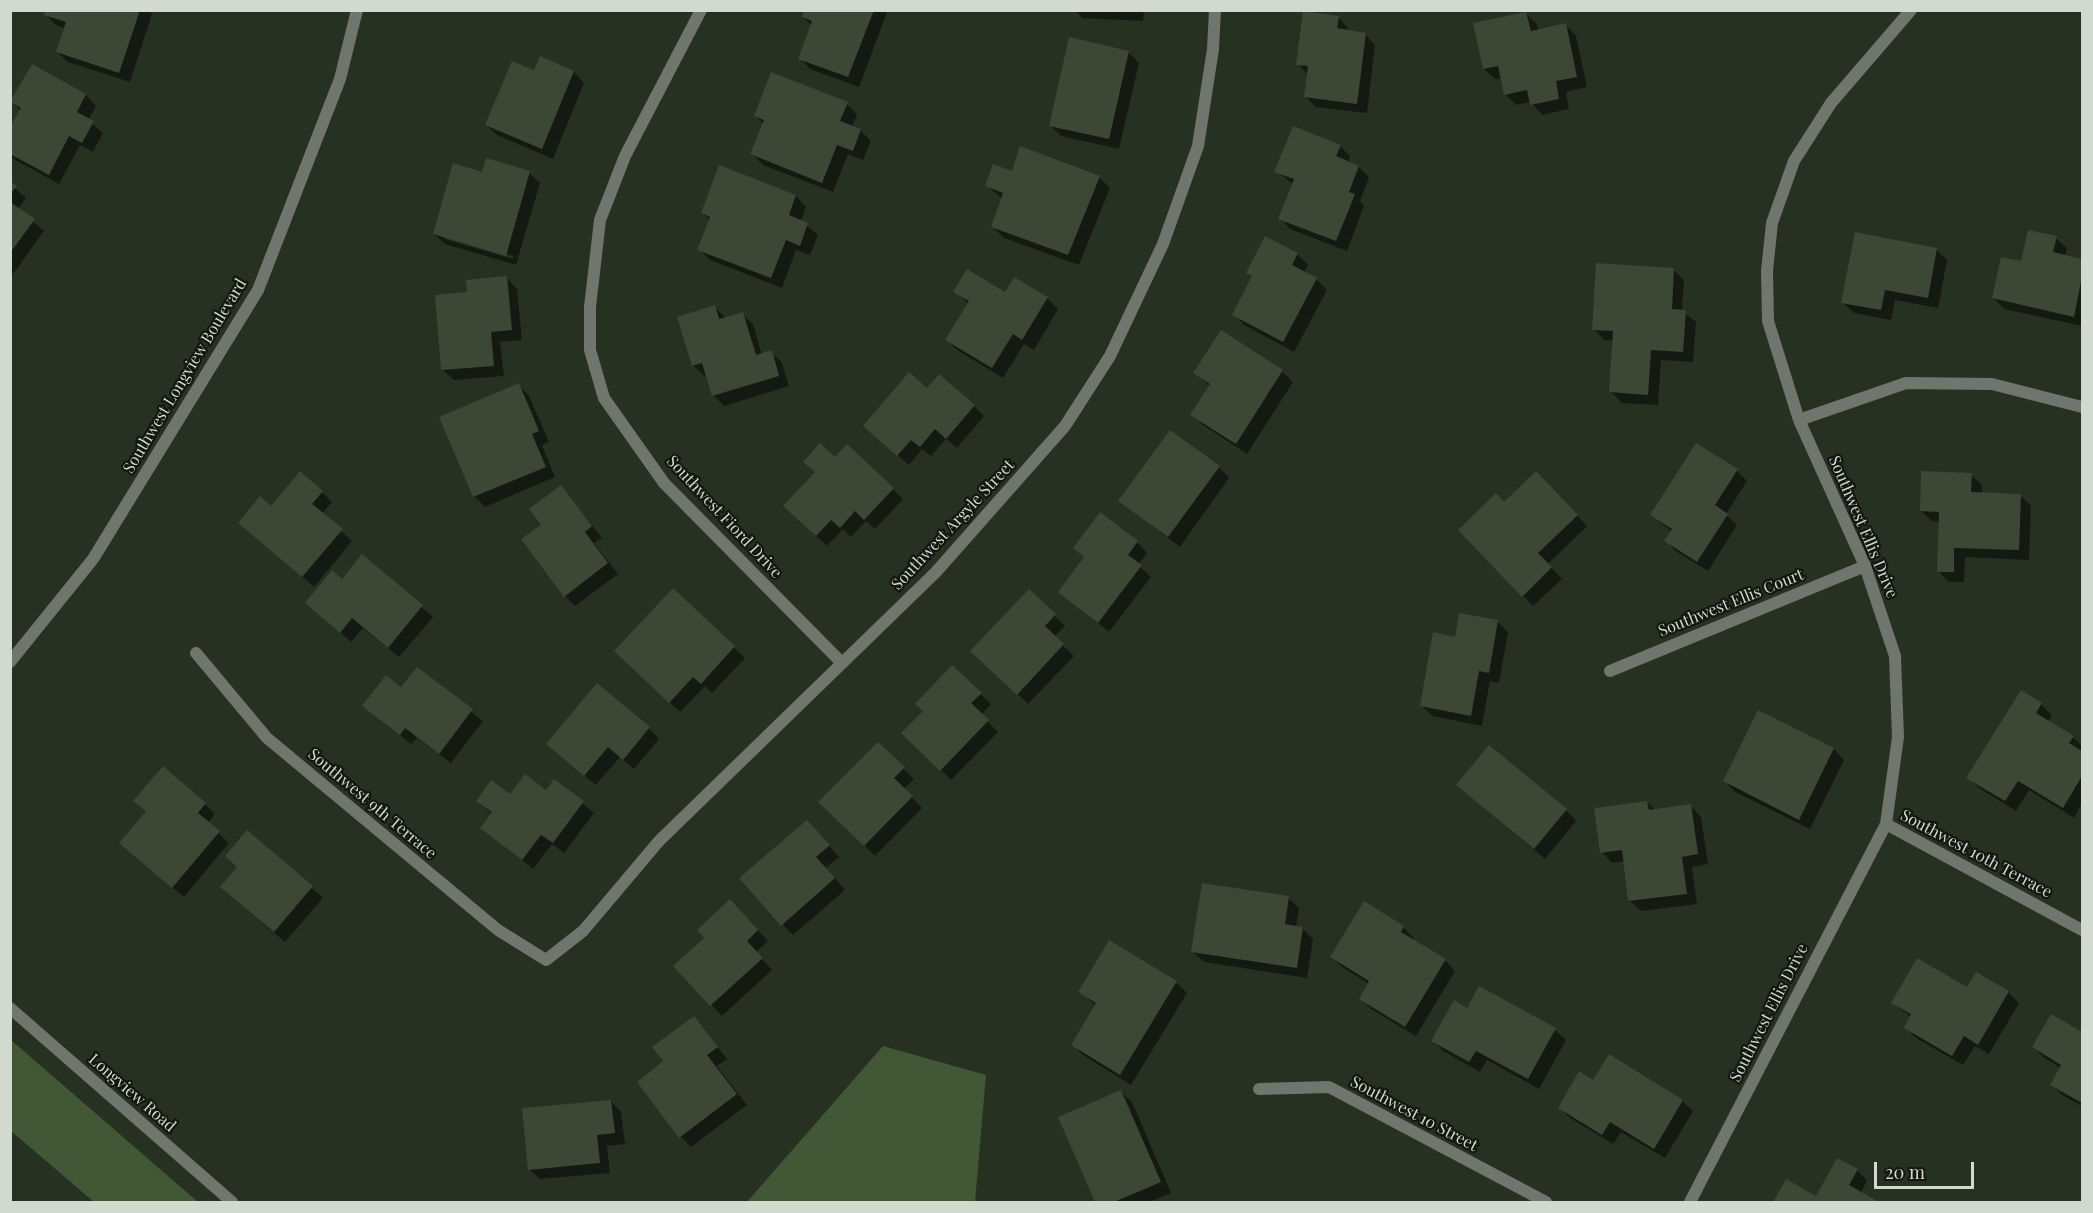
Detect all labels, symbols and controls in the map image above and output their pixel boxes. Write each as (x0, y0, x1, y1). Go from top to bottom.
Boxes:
street label: Southwest Longview Boulevard (119, 275, 251, 477)
street label: Southwest Fiord Drive (662, 452, 786, 582)
street label: Southwest Ellis Drive (1824, 453, 1902, 601)
street label: Southwest Argyle Street (888, 456, 1018, 594)
street label: Southwest Ellis Court (1655, 565, 1807, 641)
street label: Southwest 9th Terrace (304, 745, 440, 863)
street label: Southwest 10th Terrace (1897, 806, 2055, 902)
street label: Southwest Ellis Drive (1726, 941, 1812, 1085)
street label: Longview Road (85, 1050, 179, 1136)
street label: Southwest 10 Street (1347, 1072, 1481, 1156)
scale bar (1877, 1150, 1978, 1188)
text: 20 m (1885, 1160, 1925, 1184)

